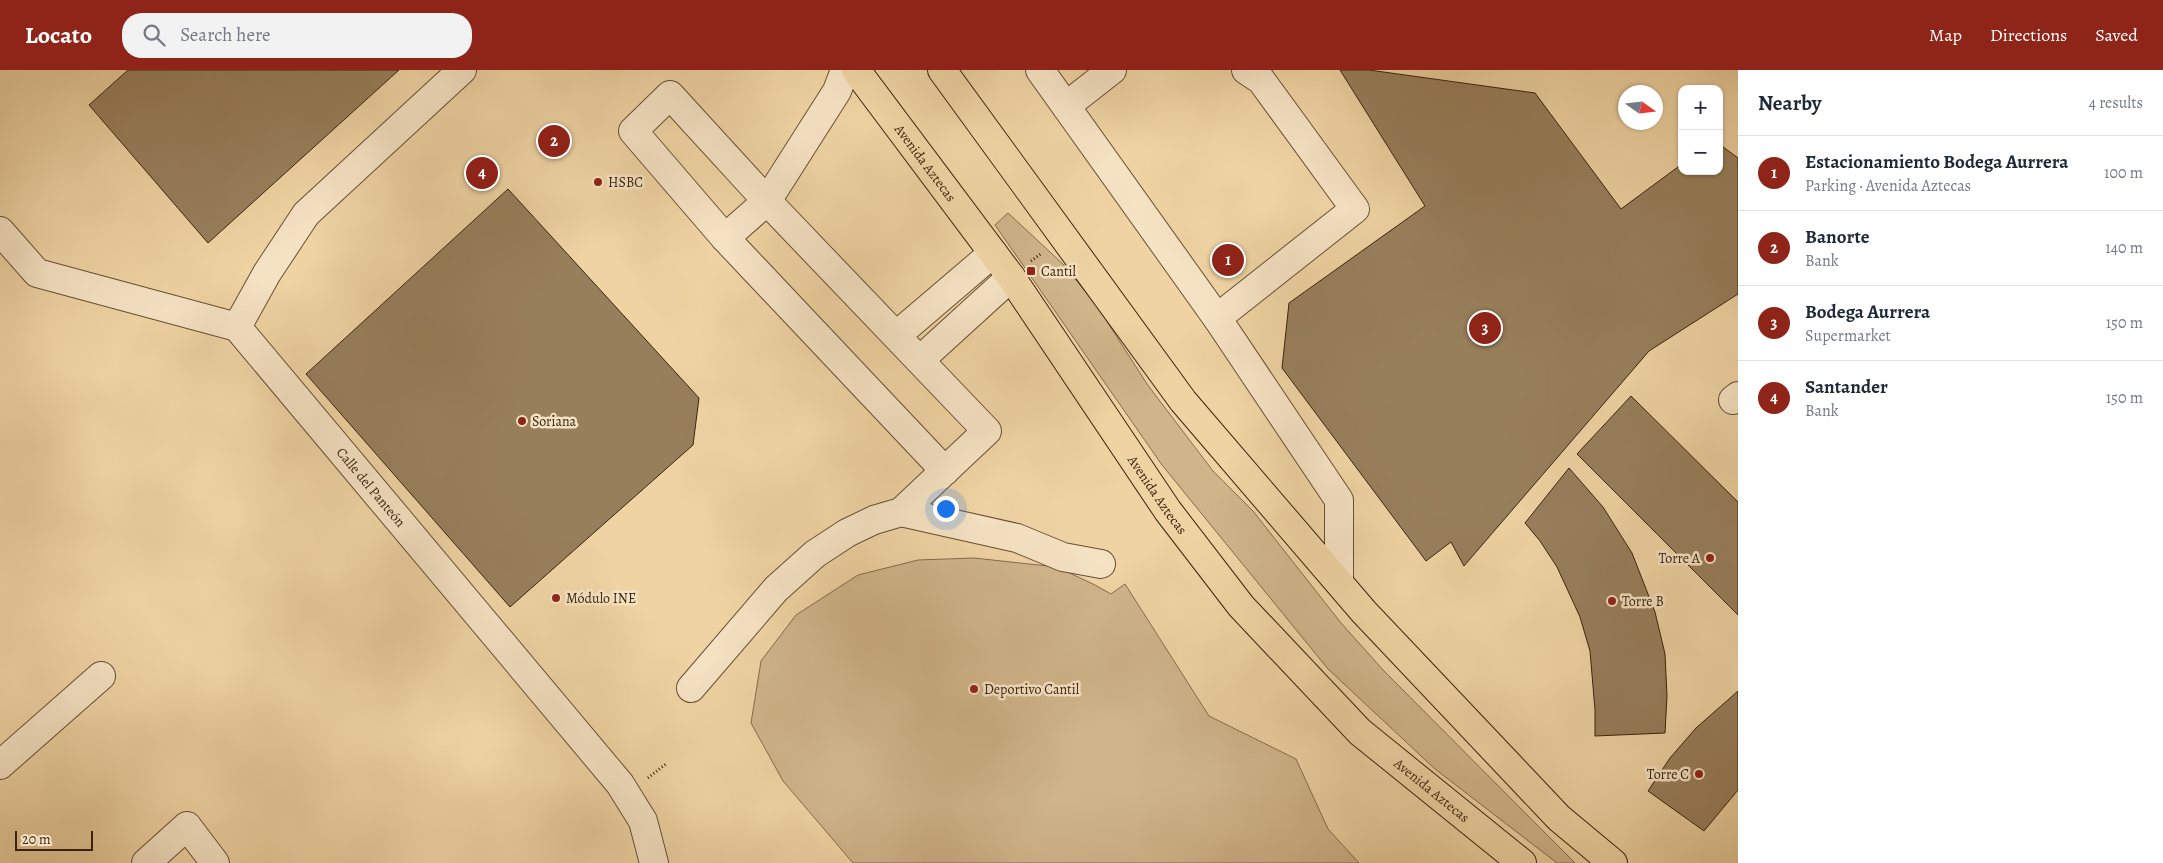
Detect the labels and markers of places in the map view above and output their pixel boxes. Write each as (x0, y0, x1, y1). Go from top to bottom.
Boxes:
pin: 2 (538, 122, 570, 160)
pin: 4 (466, 154, 498, 192)
place label: HSBC (608, 173, 643, 192)
marker: HSBC (592, 176, 604, 188)
pin: 1 (1212, 241, 1244, 279)
place label: Cantil (1041, 262, 1077, 281)
marker: Cantil (1025, 265, 1037, 277)
pin: 3 (1469, 309, 1501, 347)
place label: Soriana (532, 412, 577, 431)
marker: Soriana (516, 415, 528, 427)
place label: Torre A (1658, 549, 1701, 568)
marker: Torre A (1704, 552, 1716, 564)
place label: Módulo INE (566, 589, 636, 608)
marker: Módulo INE (550, 592, 562, 604)
place label: Torre B (1622, 592, 1664, 611)
marker: Torre B (1606, 595, 1618, 607)
place label: Deportivo Cantil (984, 680, 1080, 699)
marker: Deportivo Cantil (968, 683, 980, 695)
place label: Torre C (1647, 765, 1689, 784)
marker: Torre C (1693, 768, 1705, 780)

